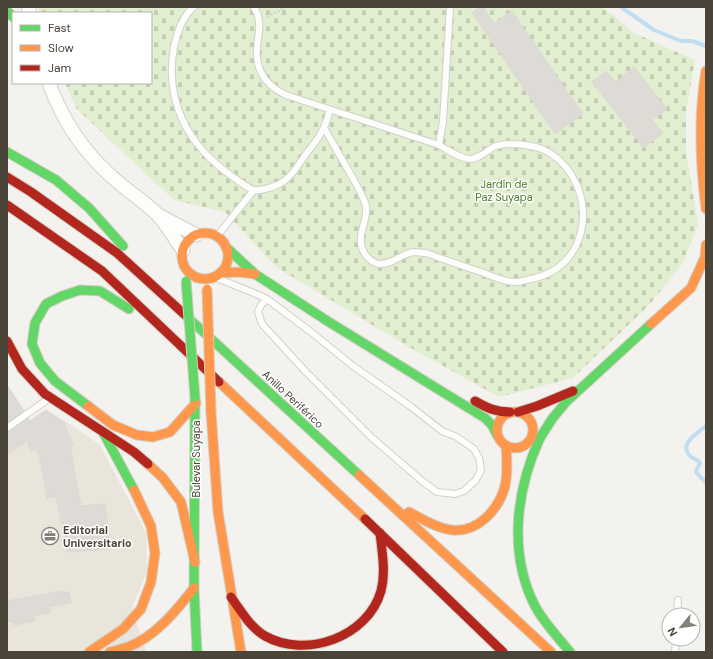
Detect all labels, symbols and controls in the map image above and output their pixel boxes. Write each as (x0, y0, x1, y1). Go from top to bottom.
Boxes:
legend (12, 12, 152, 84)
text: Fast (48, 20, 71, 36)
text: Slow (48, 40, 74, 56)
text: Jam (48, 60, 71, 76)
park label: Jardín de Paz Suyapa (475, 177, 533, 204)
street label: Anillo Periférico (259, 367, 327, 431)
street label: Bulevar Suyapa (189, 420, 203, 498)
place label: Editorial Universitario (63, 523, 132, 550)
office icon: Editorial Universitario (40, 526, 60, 546)
north arrow (661, 607, 701, 647)
text: N (664, 625, 680, 639)

